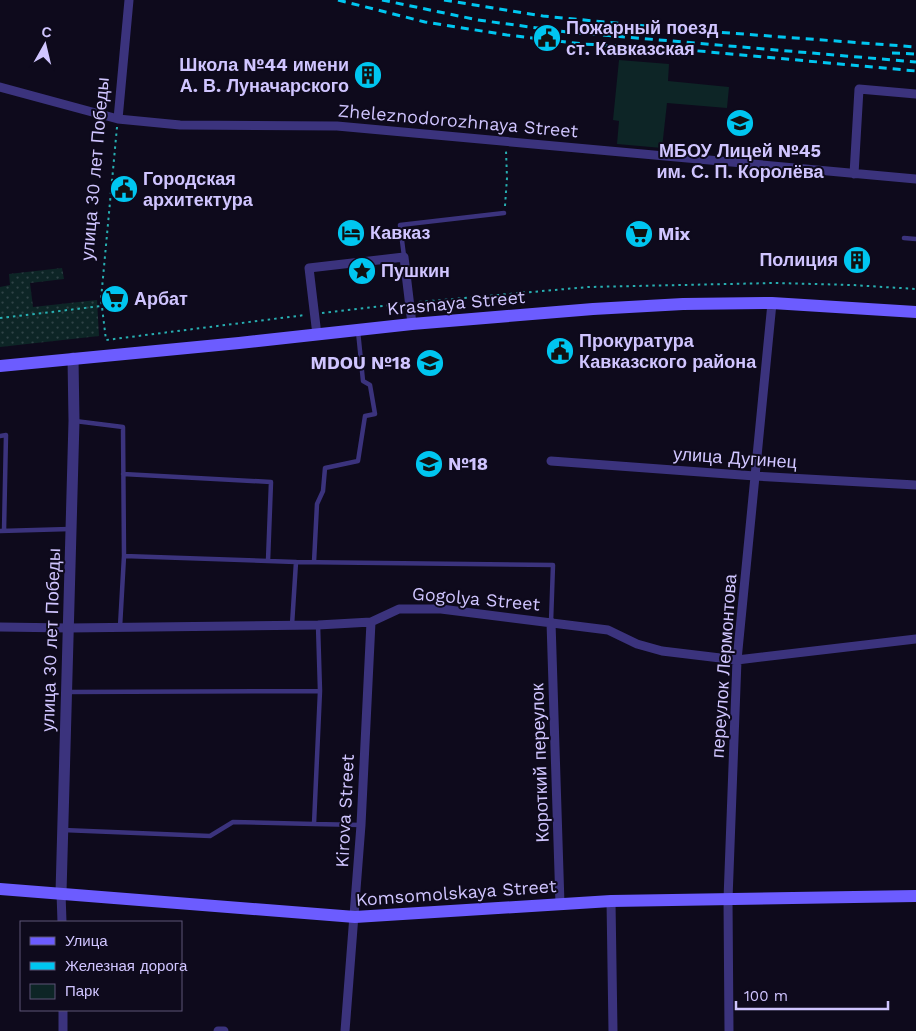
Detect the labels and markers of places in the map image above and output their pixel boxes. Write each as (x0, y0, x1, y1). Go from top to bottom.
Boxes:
place label: Пожарный поезд ст. Кавказская (566, 17, 719, 59)
public building icon: Пожарный поезд ст. Кавказская (532, 23, 562, 53)
place label: Школа №44 имени А. В. Луначарского (179, 54, 349, 96)
building icon: Школа №44 имени А. В. Луначарского (353, 60, 383, 90)
school or university icon: МБОУ Лицей №45 им. С. П. Королёва (725, 108, 755, 138)
place label: МБОУ Лицей №45 им. С. П. Королёва (656, 140, 825, 182)
place label: Городская архитектура (143, 168, 254, 210)
public building icon: Городская архитектура (109, 174, 139, 204)
hotel icon: Кавказ (336, 218, 366, 248)
supermarket icon: Mix (624, 219, 654, 249)
place label: Кавказ (370, 222, 431, 243)
place label: Mix (658, 223, 691, 244)
building icon: Полиция (842, 245, 872, 275)
place label: Полиция (759, 249, 838, 270)
place icon: Пушкин (347, 256, 377, 286)
place label: Пушкин (381, 260, 450, 281)
supermarket icon: Арбат (100, 284, 130, 314)
place label: Арбат (134, 288, 188, 309)
place label: Прокуратура Кавказского района (579, 330, 757, 372)
public building icon: Прокуратура Кавказского района (545, 336, 575, 366)
school or university icon: MDOU №18 (415, 348, 445, 378)
place label: MDOU №18 (311, 352, 411, 373)
school or university icon: №18 (414, 449, 444, 479)
place label: №18 (448, 453, 488, 474)

